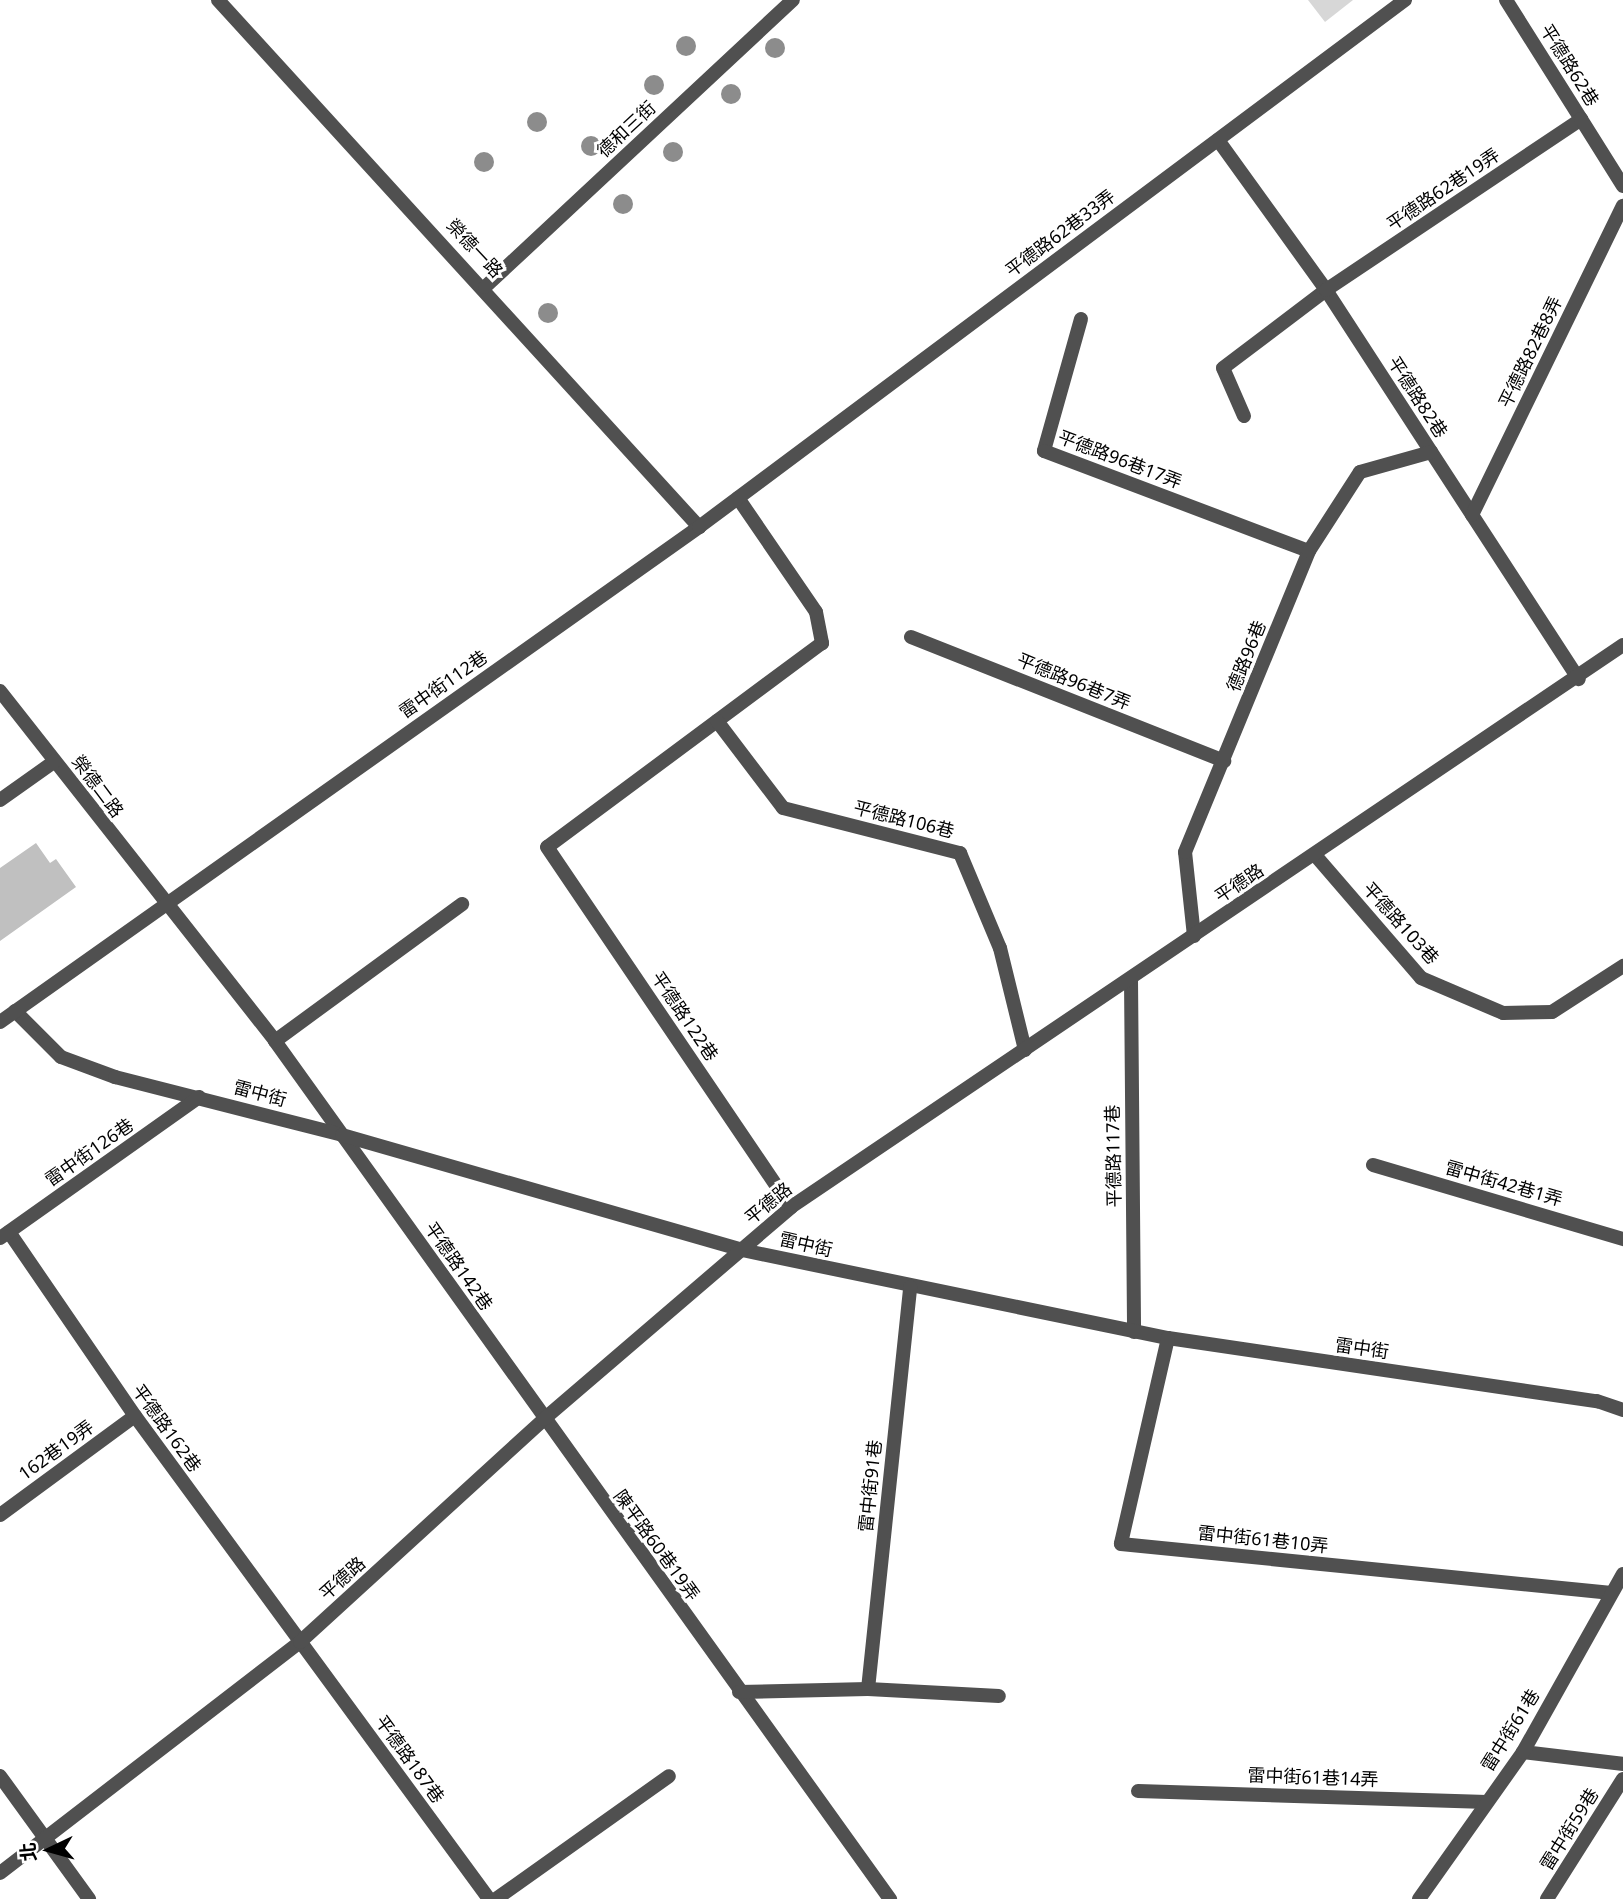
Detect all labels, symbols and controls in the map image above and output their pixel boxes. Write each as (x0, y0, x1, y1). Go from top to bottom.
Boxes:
street label: 平德路62巷 (1536, 20, 1604, 110)
street label: 德和三街 (592, 97, 660, 161)
street label: 平德路62巷19弄 (1383, 143, 1503, 235)
street label: 平德路62巷33弄 (1001, 185, 1119, 281)
street label: 榮德一路 (443, 214, 507, 282)
street label: 平德路82巷8弄 (1494, 293, 1566, 411)
street label: 平德路82巷 (1384, 352, 1452, 442)
street label: 平德路96巷17弄 (1055, 425, 1185, 493)
street label: 德路96巷 (1222, 617, 1270, 695)
street label: 雷中街112巷 (395, 646, 491, 722)
street label: 平德路96巷7弄 (1014, 648, 1134, 714)
street label: 榮德二路 (68, 751, 128, 821)
street label: 平德路106巷 (851, 796, 957, 842)
street label: 平德路 (1211, 859, 1267, 907)
street label: 平德路103巷 (1359, 878, 1443, 968)
street label: 平德路122巷 (647, 967, 723, 1065)
street label: 雷中街 (231, 1076, 289, 1110)
street label: 平德路117巷 (1101, 1104, 1125, 1208)
street label: 雷中街126巷 (41, 1114, 137, 1190)
street label: 雷中街42巷1弄 (1443, 1156, 1565, 1210)
street label: 平德路 (740, 1178, 796, 1228)
street label: 平德路142巷 (421, 1218, 497, 1314)
street label: 雷中街 (777, 1227, 835, 1261)
street label: 雷中街 (1334, 1334, 1390, 1362)
street label: 平德路162巷 (128, 1380, 206, 1476)
street label: 162巷19弄 (14, 1416, 98, 1484)
street label: 雷中街91巷 (854, 1439, 886, 1533)
street label: 陳平路60巷19弄 (610, 1486, 704, 1604)
street label: 雷中街61巷10弄 (1197, 1521, 1329, 1557)
street label: 平德路 (315, 1552, 369, 1604)
street label: 雷中街61巷 (1476, 1685, 1544, 1775)
street label: 平德路187巷 (371, 1711, 449, 1807)
street label: 雷中街61巷14弄 (1247, 1764, 1379, 1790)
street label: 雷中街59巷 (1535, 1784, 1603, 1874)
north arrow (14, 1815, 84, 1885)
text: 北 (14, 1841, 42, 1862)

